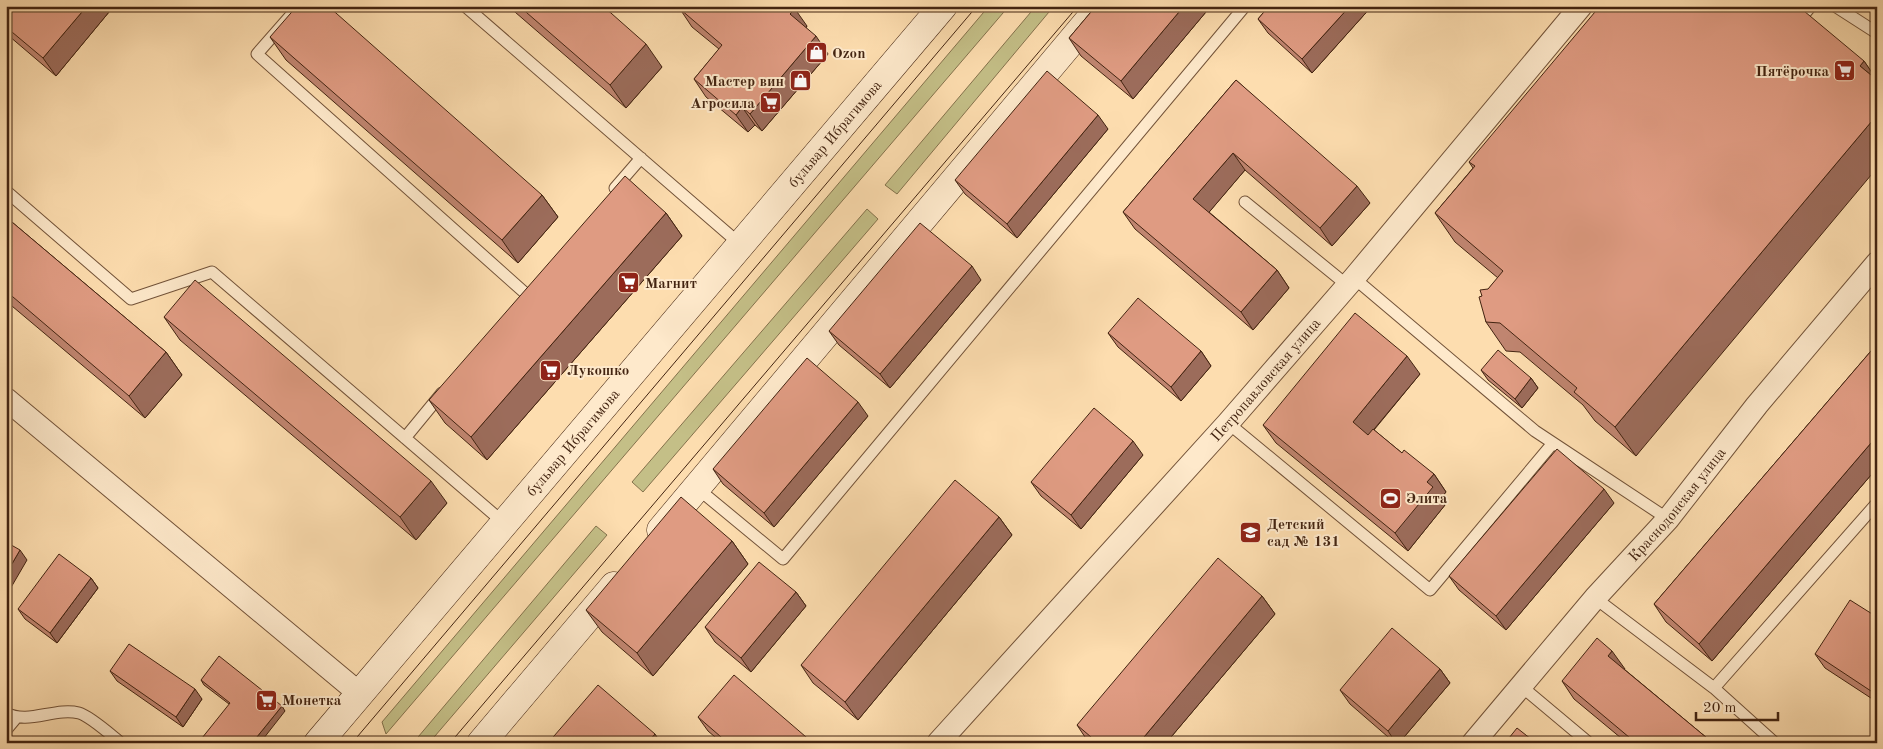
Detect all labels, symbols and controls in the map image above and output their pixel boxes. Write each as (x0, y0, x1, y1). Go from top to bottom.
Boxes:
shop icon: Ozon (804, 41, 828, 65)
place label: Ozon (832, 47, 865, 62)
supermarket icon: Пятёрочка (1833, 59, 1857, 83)
place label: Пятёрочка (1755, 65, 1829, 80)
shop icon: Мастер вин (788, 69, 812, 93)
place label: Мастер вин (705, 75, 784, 90)
street label: бульвар Ибрагимова (786, 78, 886, 191)
supermarket icon: Агросила (759, 91, 783, 115)
place label: Агросила (690, 97, 755, 112)
supermarket icon: Магнит (617, 271, 641, 295)
place label: Магнит (645, 277, 697, 292)
street label: Петропавловская улица (1209, 316, 1324, 445)
supermarket icon: Лукошко (539, 358, 563, 382)
place label: Лукошко (567, 364, 629, 379)
street label: бульвар Ибрагимова (524, 387, 624, 500)
street label: Краснодонская улица (1627, 445, 1730, 565)
sports icon: Элита (1378, 486, 1402, 510)
place label: Элита (1406, 492, 1448, 507)
place label: Детский сад № 131 (1267, 518, 1340, 550)
school or university icon: Детский сад № 131 (1239, 521, 1263, 545)
supermarket icon: Монетка (254, 688, 278, 712)
scale bar (1696, 689, 1778, 721)
place label: Монетка (282, 694, 342, 709)
text: 20 m (1703, 701, 1737, 716)

